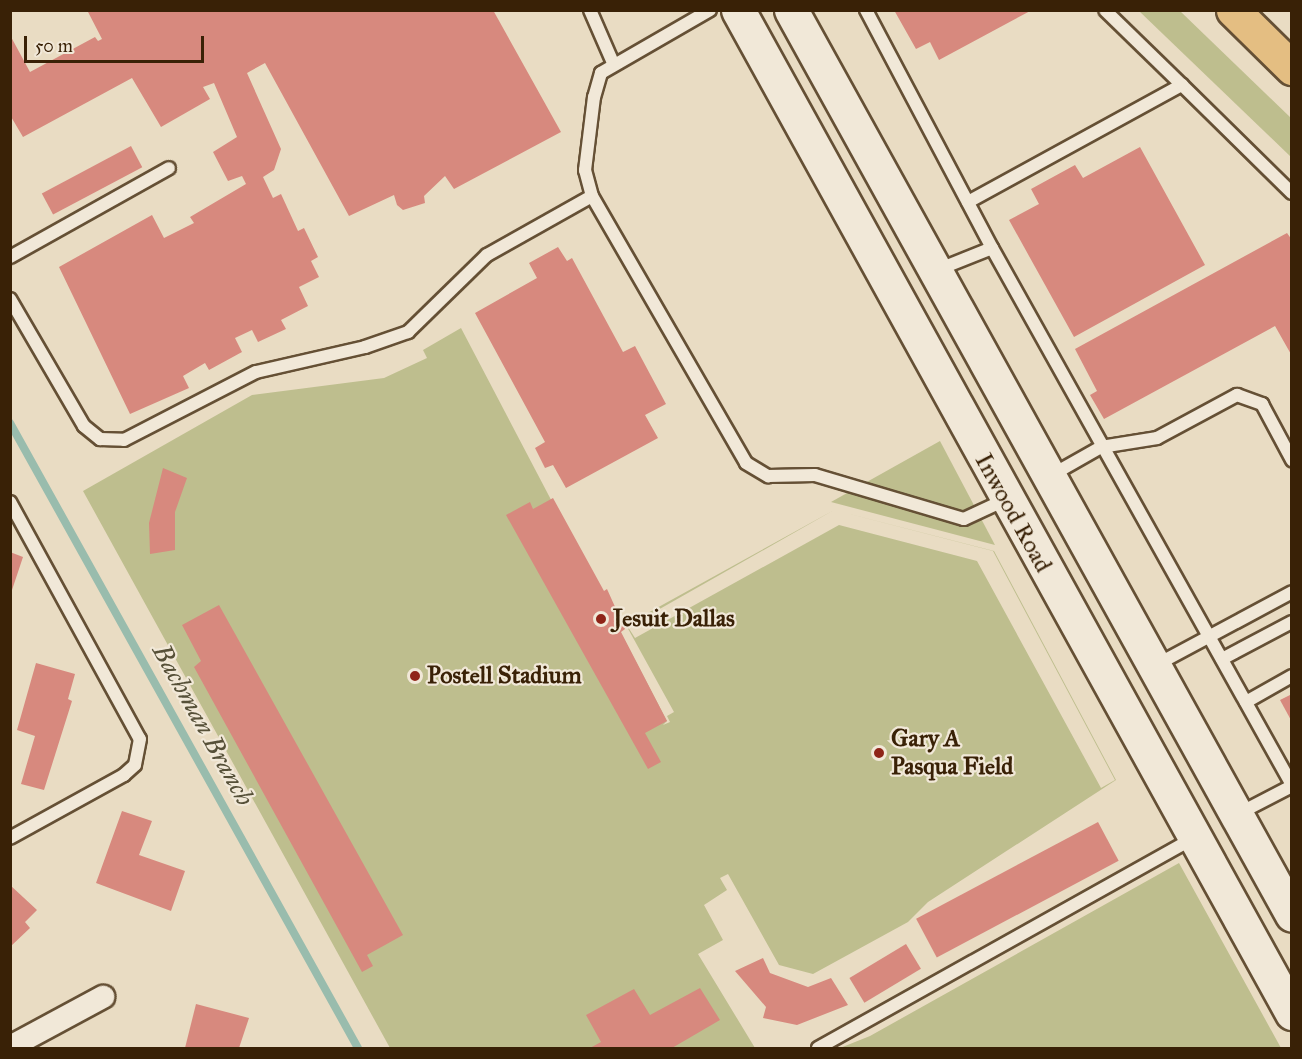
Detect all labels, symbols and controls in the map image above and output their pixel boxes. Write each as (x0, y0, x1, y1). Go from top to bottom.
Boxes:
scale bar (27, 24, 207, 62)
text: 50 m (35, 35, 73, 57)
street label: Inwood Road (969, 449, 1057, 577)
place label: Jesuit Dallas (613, 605, 735, 633)
marker: Jesuit Dallas (594, 612, 608, 626)
water label: Bachman Branch (146, 639, 260, 811)
place label: Postell Stadium (427, 662, 582, 690)
marker: Postell Stadium (408, 669, 422, 683)
place label: Gary A Pasqua Field (891, 725, 1013, 781)
marker: Gary A Pasqua Field (872, 746, 886, 760)

